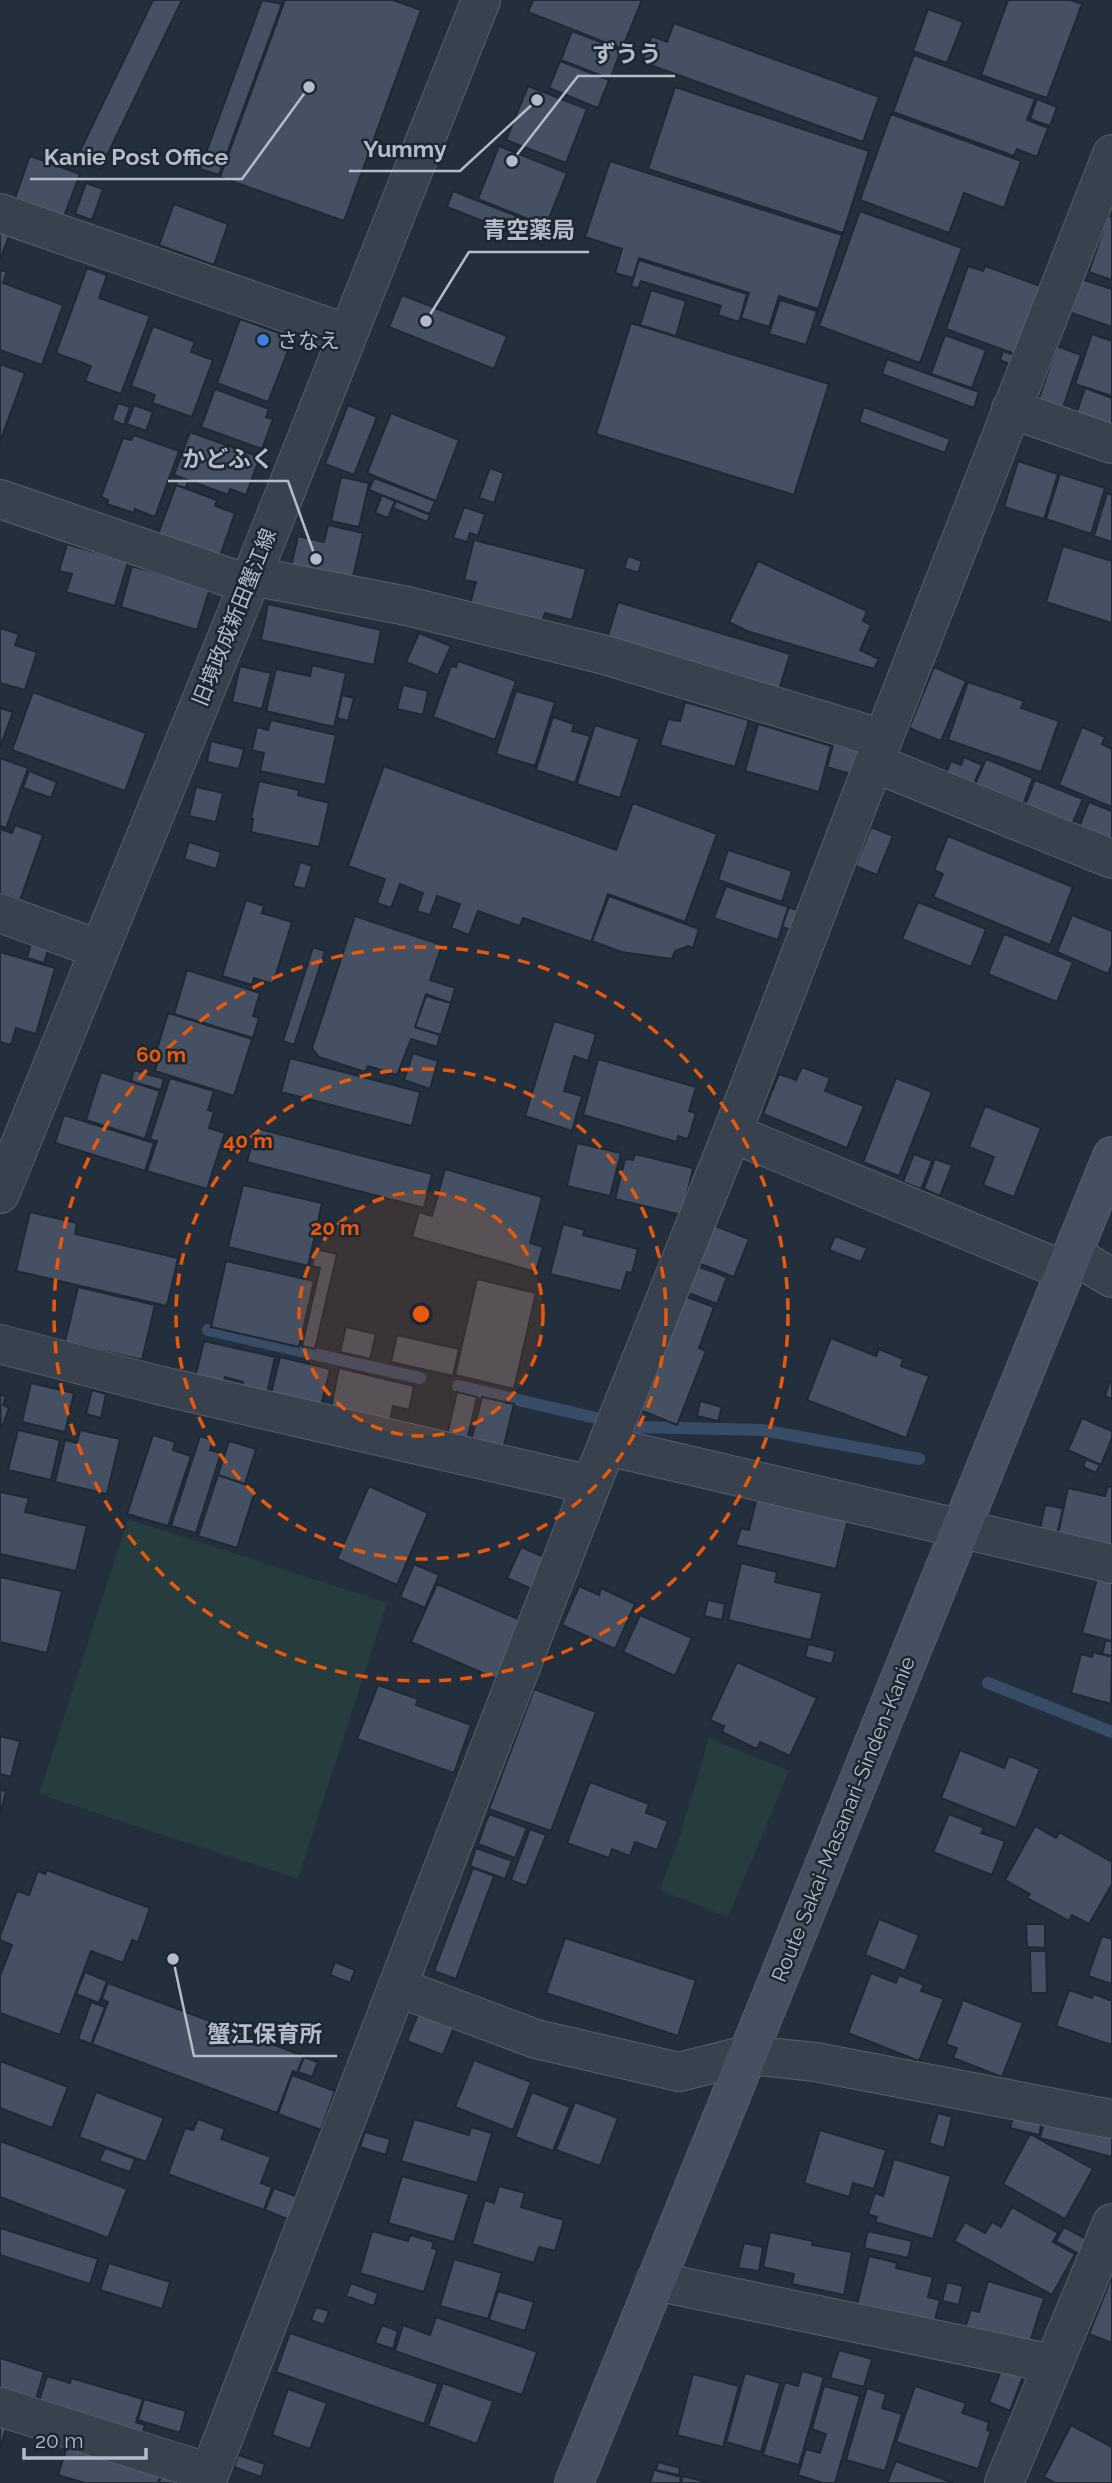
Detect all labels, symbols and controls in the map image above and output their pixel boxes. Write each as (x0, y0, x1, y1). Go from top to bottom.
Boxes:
callout: ずうう (578, 32, 675, 76)
text: ずうう (593, 40, 662, 67)
callout: Yummy (349, 127, 460, 171)
callout: Kanie Post Office (30, 135, 242, 179)
text: Yummy (363, 135, 447, 162)
text: Kanie Post Office (44, 143, 228, 170)
callout: 青空薬局 (469, 208, 589, 252)
text: 青空薬局 (483, 216, 575, 243)
place label: さなえ (277, 328, 340, 353)
marker: さなえ (255, 332, 271, 348)
callout: かどふく (168, 437, 288, 481)
text: かどふく (182, 445, 274, 472)
street label: 旧境政成新田蟹江線 (187, 525, 281, 709)
text: 60 m (136, 1042, 186, 1067)
text: 40 m (223, 1128, 273, 1153)
text: 20 m (310, 1215, 360, 1240)
centre of rings (409, 1302, 433, 1326)
street label: Route Sakai-Masanari-Sinden-Kanie (766, 1653, 920, 1985)
callout: 蟹江保育所 (194, 2012, 337, 2056)
text: 蟹江保育所 (208, 2020, 323, 2047)
scale bar (24, 2416, 147, 2460)
text: 20 m (35, 2428, 83, 2453)

